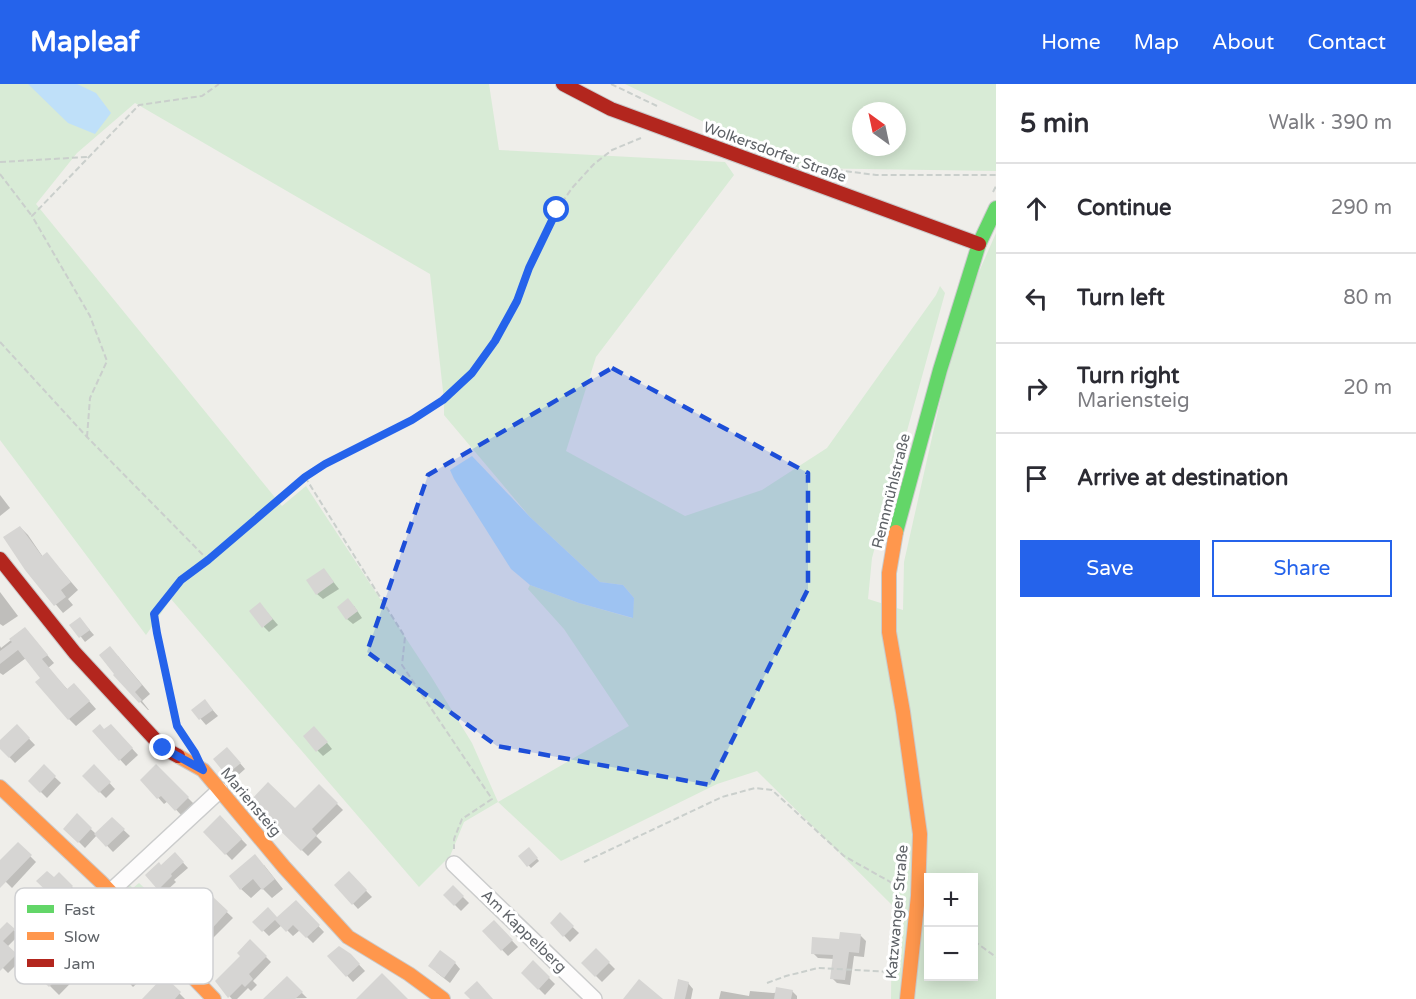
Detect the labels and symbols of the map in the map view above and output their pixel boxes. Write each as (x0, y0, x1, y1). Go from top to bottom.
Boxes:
north arrow (852, 102, 906, 156)
street label: Wolkersdorfer Straße (701, 118, 849, 186)
route start (543, 196, 569, 222)
street label: Rennmühlstraße (868, 432, 914, 550)
route end (149, 734, 175, 760)
street label: Mariensteig (217, 764, 285, 840)
street label: Katzwanger Straße (882, 844, 912, 980)
street label: Am Kappelberg (478, 886, 570, 976)
legend (15, 888, 213, 984)
text: Fast (64, 900, 95, 920)
text: Slow (64, 927, 100, 947)
text: Jam (64, 954, 95, 974)

